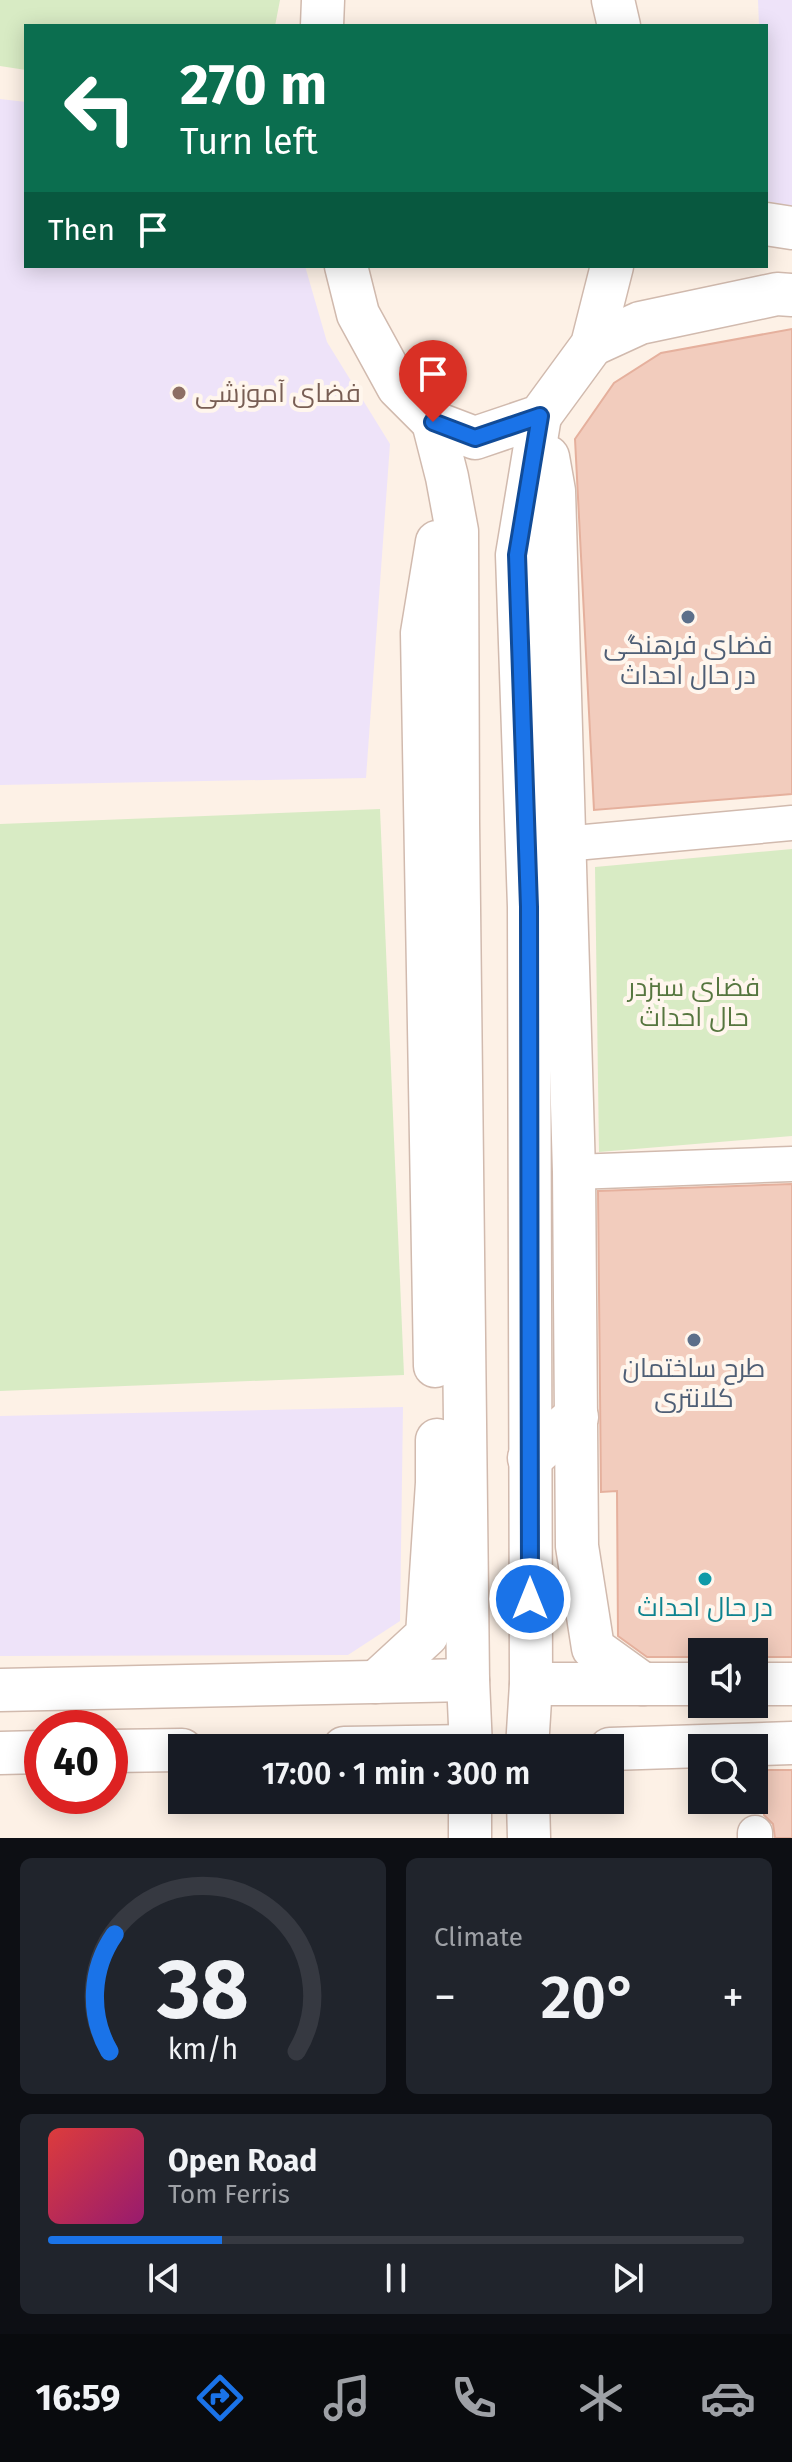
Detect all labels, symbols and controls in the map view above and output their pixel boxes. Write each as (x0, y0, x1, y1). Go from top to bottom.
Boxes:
text: 270 m (180, 52, 327, 119)
icon: left (48, 56, 152, 160)
text: Turn left (180, 120, 318, 164)
icon: arrive (131, 208, 175, 252)
text: Then (48, 212, 115, 248)
pin (399, 340, 467, 422)
icon: arrive (411, 352, 455, 396)
place label: فضای آموزشی (195, 378, 361, 409)
marker: فضای آموزشی (170, 384, 188, 402)
marker: فضای فرهنگی در حال احداث (679, 608, 697, 626)
place label: فضای فرهنگی در حال احداث (603, 630, 773, 691)
park label: فضای سبزدر حال احداث (626, 972, 760, 1033)
marker: طرح ساختمان کلانتری (685, 1331, 703, 1349)
place label: طرح ساختمان کلانتری (623, 1353, 765, 1414)
position arrow (488, 1557, 572, 1641)
marker: در حال احداث (696, 1570, 714, 1588)
place label: در حال احداث (637, 1592, 773, 1623)
map controls (688, 1638, 768, 1814)
button: sound (688, 1638, 768, 1718)
speed limit sign: 40 (24, 1710, 128, 1814)
button: search (688, 1734, 768, 1814)
text: 17:00 · 1 min · 300 m (262, 1756, 530, 1792)
text: Climate (434, 1922, 523, 1953)
text: 38 (156, 1940, 249, 2040)
text: 20° (541, 1962, 637, 2034)
text: − (434, 1971, 456, 2024)
text: + (722, 1971, 744, 2024)
text: km/h (168, 2032, 238, 2067)
text: Open Road (168, 2143, 317, 2179)
text: Tom Ferris (168, 2179, 290, 2210)
icon: previous (142, 2256, 186, 2300)
icon: pause (374, 2256, 418, 2300)
icon: next (606, 2256, 650, 2300)
icon: directions (192, 2370, 248, 2426)
icon: music (319, 2370, 375, 2426)
icon: phone (446, 2370, 502, 2426)
icon: climate (573, 2370, 629, 2426)
icon: car (700, 2370, 756, 2426)
text: 16:59 (36, 2376, 120, 2420)

